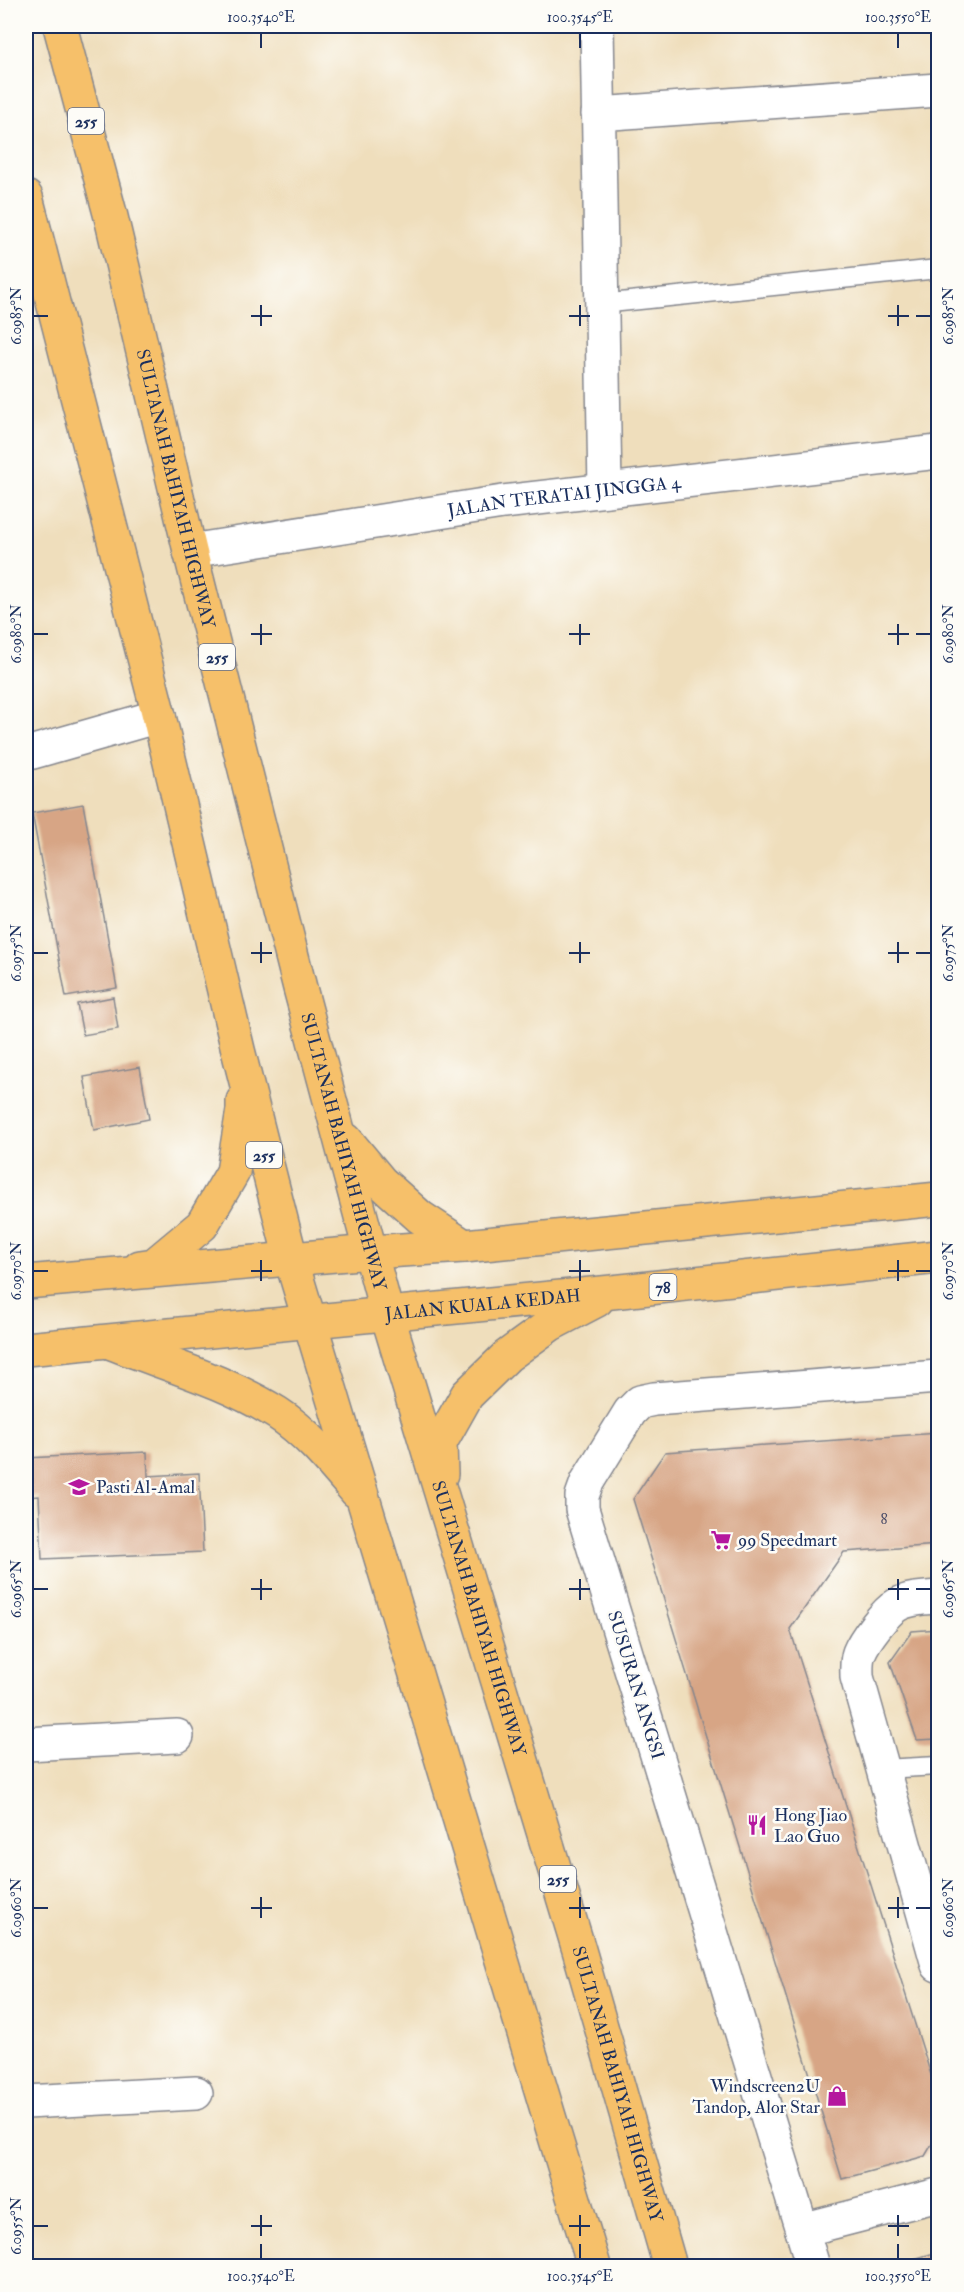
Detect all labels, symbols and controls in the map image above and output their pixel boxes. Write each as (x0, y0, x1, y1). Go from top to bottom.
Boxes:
text: 100.3540°E (227, 8, 295, 27)
text: 100.3545°E (547, 8, 613, 27)
text: 100.3550°E (865, 8, 931, 27)
road number: 255 (68, 108, 104, 134)
text: 6.0985°N (7, 286, 26, 345)
text: 6.0985°N (939, 286, 958, 345)
street label: SULTANAH BAHIYAH HIGHWAY (131, 347, 220, 631)
street label: JALAN TERATAI JINGGA 4 (445, 471, 683, 523)
text: 6.0980°N (7, 604, 26, 664)
text: 6.0980°N (939, 604, 958, 664)
road number: 255 (199, 644, 235, 670)
text: 6.0975°N (7, 923, 26, 982)
text: 6.0975°N (939, 923, 958, 982)
street label: SULTANAH BAHIYAH HIGHWAY (295, 1010, 391, 1294)
road number: 255 (246, 1142, 282, 1168)
text: 6.0970°N (7, 1241, 26, 1301)
text: 6.0970°N (939, 1241, 958, 1301)
road number: 78 (650, 1274, 676, 1300)
street label: JALAN KUALA KEDAH (383, 1284, 582, 1326)
school or university icon: Pasti Al-Amal (67, 1475, 91, 1499)
place label: Pasti Al-Amal (96, 1476, 196, 1499)
street label: SULTANAH BAHIYAH HIGHWAY (426, 1478, 531, 1760)
house number: 8 (880, 1510, 888, 1529)
supermarket icon: 99 Speedmart (709, 1528, 733, 1552)
place label: 99 Speedmart (736, 1529, 837, 1552)
text: 6.0965°N (7, 1559, 26, 1618)
text: 6.0965°N (939, 1559, 958, 1618)
street label: SUSURAN ANGSI (602, 1608, 669, 1762)
place label: Hong Jiao Lao Guo (774, 1804, 847, 1848)
restaurant icon: Hong Jiao Lao Guo (745, 1813, 769, 1837)
road number: 255 (540, 1866, 576, 1892)
text: 6.0960°N (7, 1878, 26, 1938)
text: 6.0960°N (939, 1878, 958, 1938)
street label: SULTANAH BAHIYAH HIGHWAY (566, 1944, 668, 2226)
place label: Windscreen2U Tandop, Alor Star (692, 2075, 820, 2119)
shop icon: Windscreen2U Tandop, Alor Star (825, 2084, 849, 2108)
text: 6.0955°N (7, 2197, 26, 2255)
text: 100.3540°E (227, 2267, 295, 2286)
text: 100.3545°E (547, 2267, 613, 2286)
text: 100.3550°E (865, 2267, 931, 2286)

